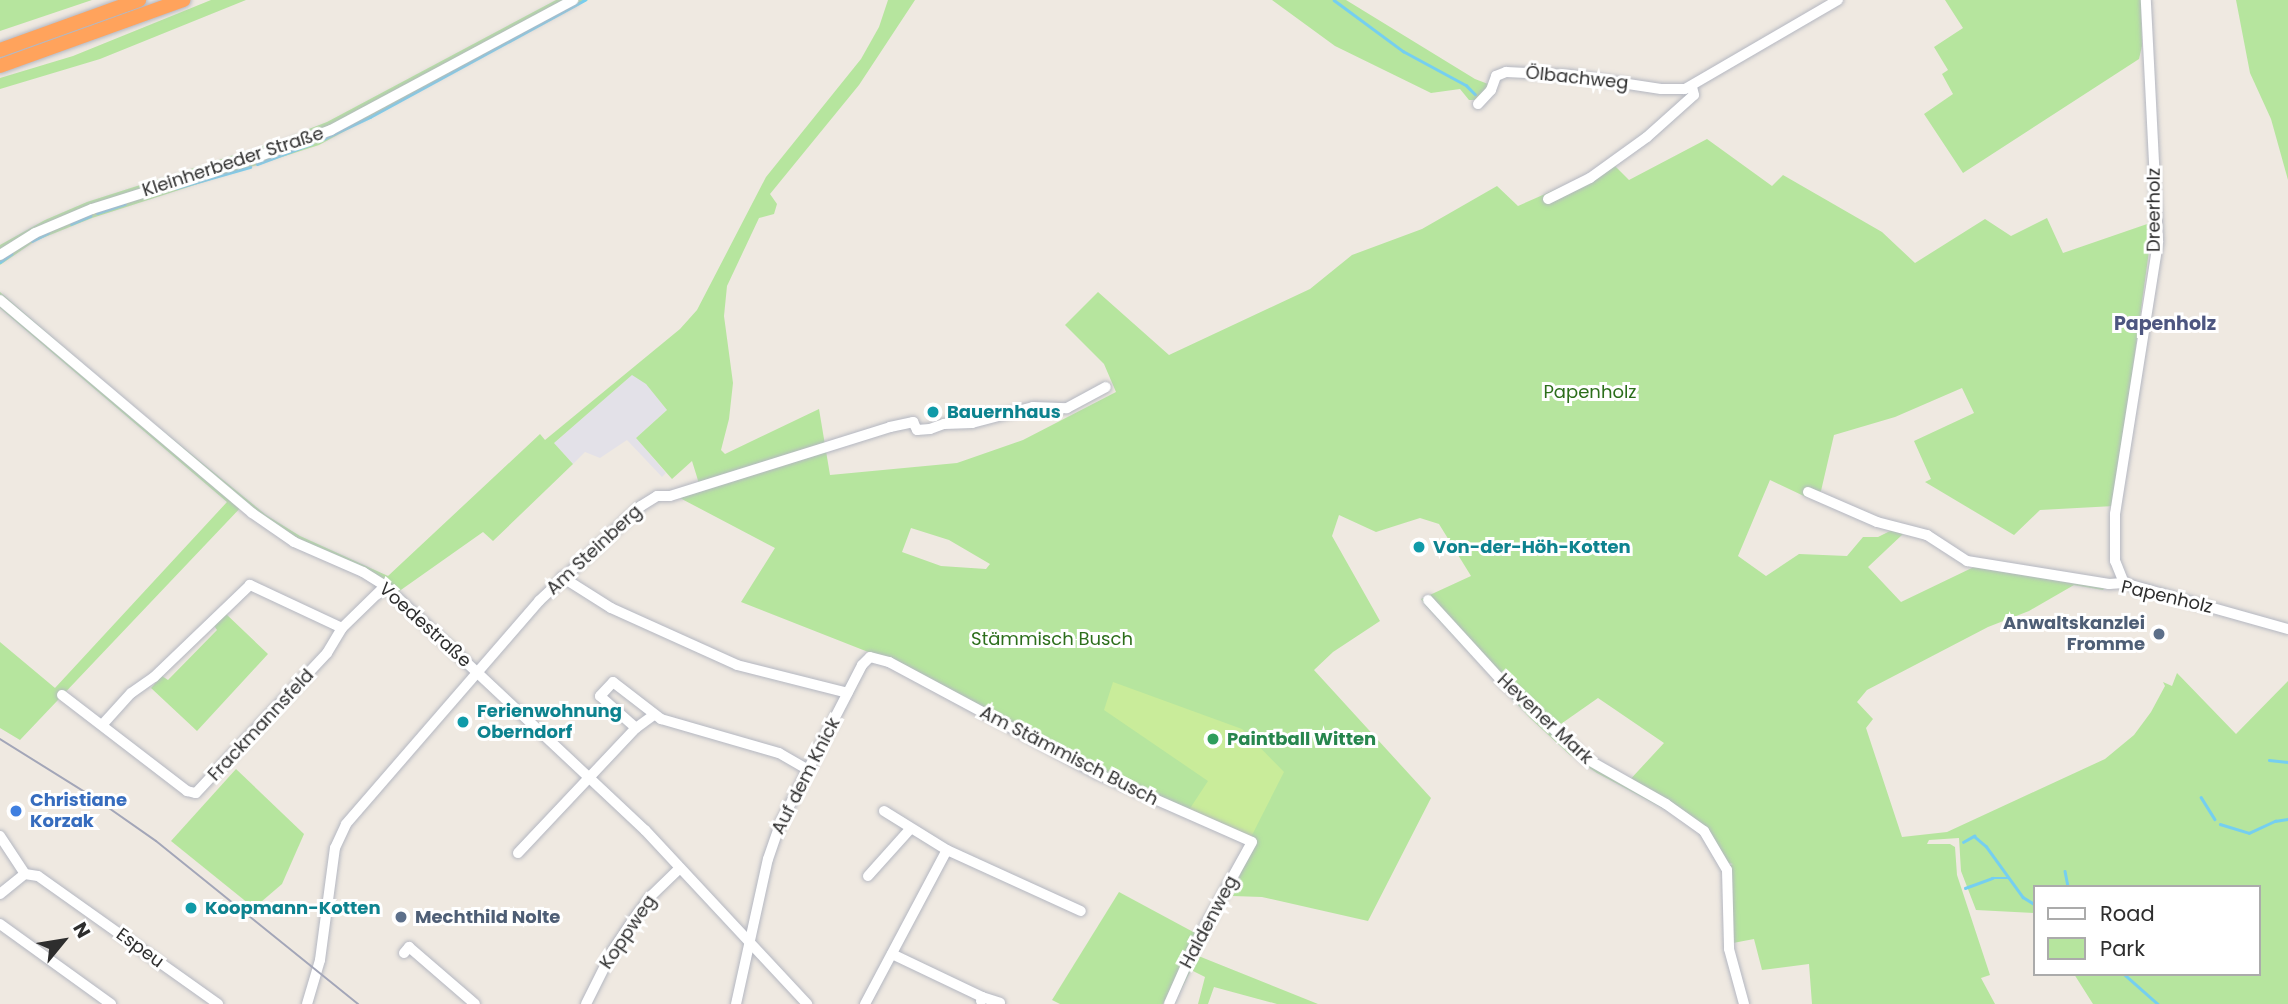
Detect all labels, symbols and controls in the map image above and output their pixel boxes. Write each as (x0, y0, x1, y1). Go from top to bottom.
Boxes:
street label: Ölbachweg (1524, 62, 1630, 94)
street label: Kleinherbeder Straße (140, 122, 326, 202)
street label: Dreerholz (2143, 168, 2165, 252)
district label: Papenholz (2114, 313, 2216, 335)
park label: Papenholz (1543, 381, 1637, 403)
place label: Bauernhaus (947, 401, 1061, 423)
marker: Bauernhaus (925, 404, 941, 420)
street label: Am Steinberg (542, 501, 646, 599)
place label: Von-der-Höh-Kotten (1433, 536, 1631, 558)
marker: Von-der-Höh-Kotten (1411, 539, 1427, 555)
street label: Papenholz (2119, 576, 2215, 618)
street label: Voedestraße (375, 578, 475, 672)
place label: Anwaltskanzlei Fromme (2003, 613, 2145, 656)
marker: Anwaltskanzlei Fromme (2151, 626, 2167, 642)
park label: Stämmisch Busch (971, 628, 1133, 650)
street label: Frackmannsfeld (204, 665, 318, 785)
street label: Hevener Mark (1493, 669, 1597, 769)
place label: Ferienwohnung Oberndorf (477, 701, 622, 744)
street label: Am Stämmisch Busch (976, 702, 1162, 810)
marker: Ferienwohnung Oberndorf (455, 714, 471, 730)
street label: Auf dem Knick (767, 714, 845, 838)
place label: Paintball Witten (1227, 728, 1376, 750)
marker: Paintball Witten (1205, 731, 1221, 747)
place label: Christiane Korzak (30, 790, 127, 832)
marker: Christiane Korzak (8, 803, 24, 819)
street label: Haldenweg (1176, 872, 1242, 972)
legend (2032, 885, 2260, 976)
street label: Koppweg (595, 891, 661, 973)
place label: Koopmann-Kotten (205, 897, 381, 919)
text: Road (2100, 899, 2155, 928)
marker: Koopmann-Kotten (183, 900, 199, 916)
north arrow (28, 906, 98, 976)
place label: Mechthild Nolte (415, 906, 560, 928)
marker: Mechthild Nolte (393, 909, 409, 925)
text: N (66, 917, 97, 943)
street label: Espeu (112, 924, 168, 972)
text: Park (2100, 934, 2145, 963)

